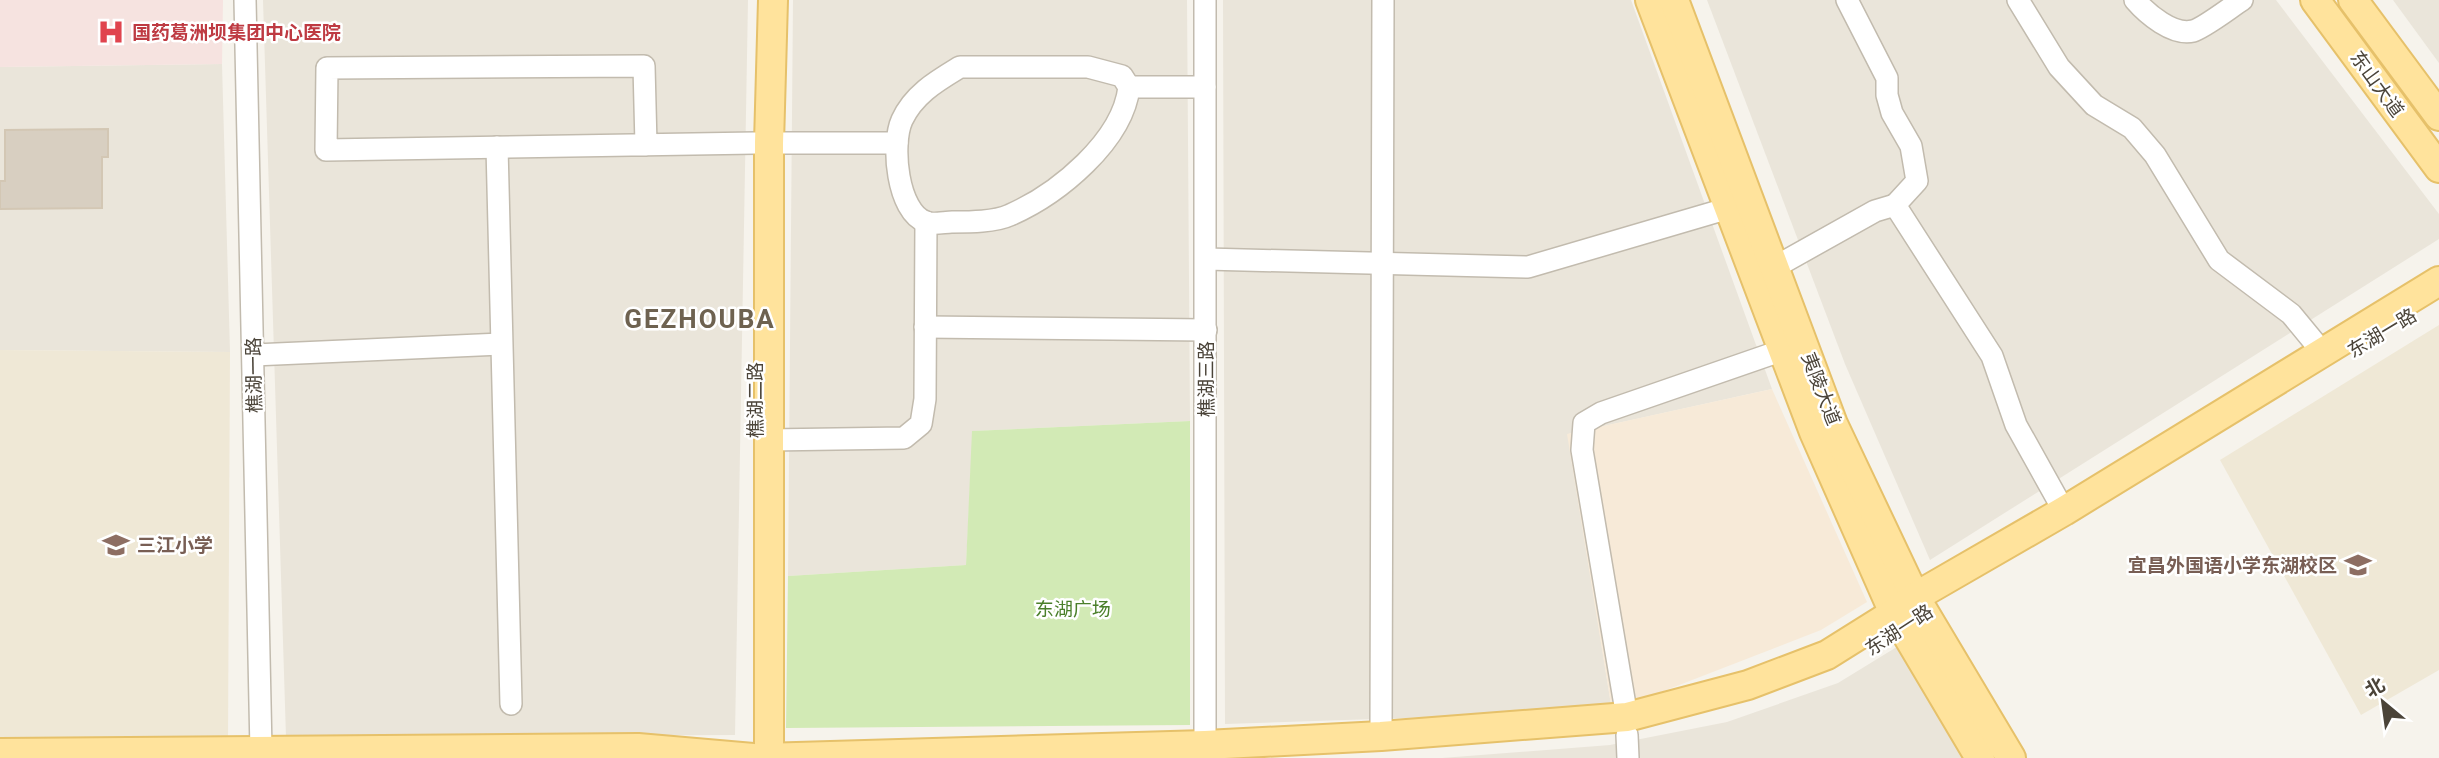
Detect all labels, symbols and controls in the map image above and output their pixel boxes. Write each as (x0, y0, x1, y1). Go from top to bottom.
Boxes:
hospital icon: 国药葛洲坝集团中心医院 (96, 17, 126, 47)
place label: 国药葛洲坝集团中心医院 (132, 21, 341, 44)
street label: 东山大道 (2345, 46, 2409, 122)
district label: GEZHOUBA (624, 304, 776, 334)
street label: 东湖一路 (2343, 304, 2421, 362)
street label: 樵湖一路 (242, 337, 266, 413)
street label: 樵湖三路 (1195, 341, 1218, 417)
street label: 夷陵大道 (1797, 349, 1845, 429)
street label: 樵湖二路 (744, 362, 767, 438)
school or university icon: 三江小学 (101, 530, 131, 560)
place label: 三江小学 (137, 534, 213, 557)
school or university icon: 宜昌外国语小学东湖校区 (2343, 550, 2373, 580)
place label: 宜昌外国语小学东湖校区 (2128, 554, 2337, 577)
park label: 东湖广场 (1035, 598, 1111, 621)
street label: 东湖一路 (1861, 600, 1937, 660)
north arrow (2348, 667, 2418, 737)
text: 北 (2361, 673, 2389, 702)

